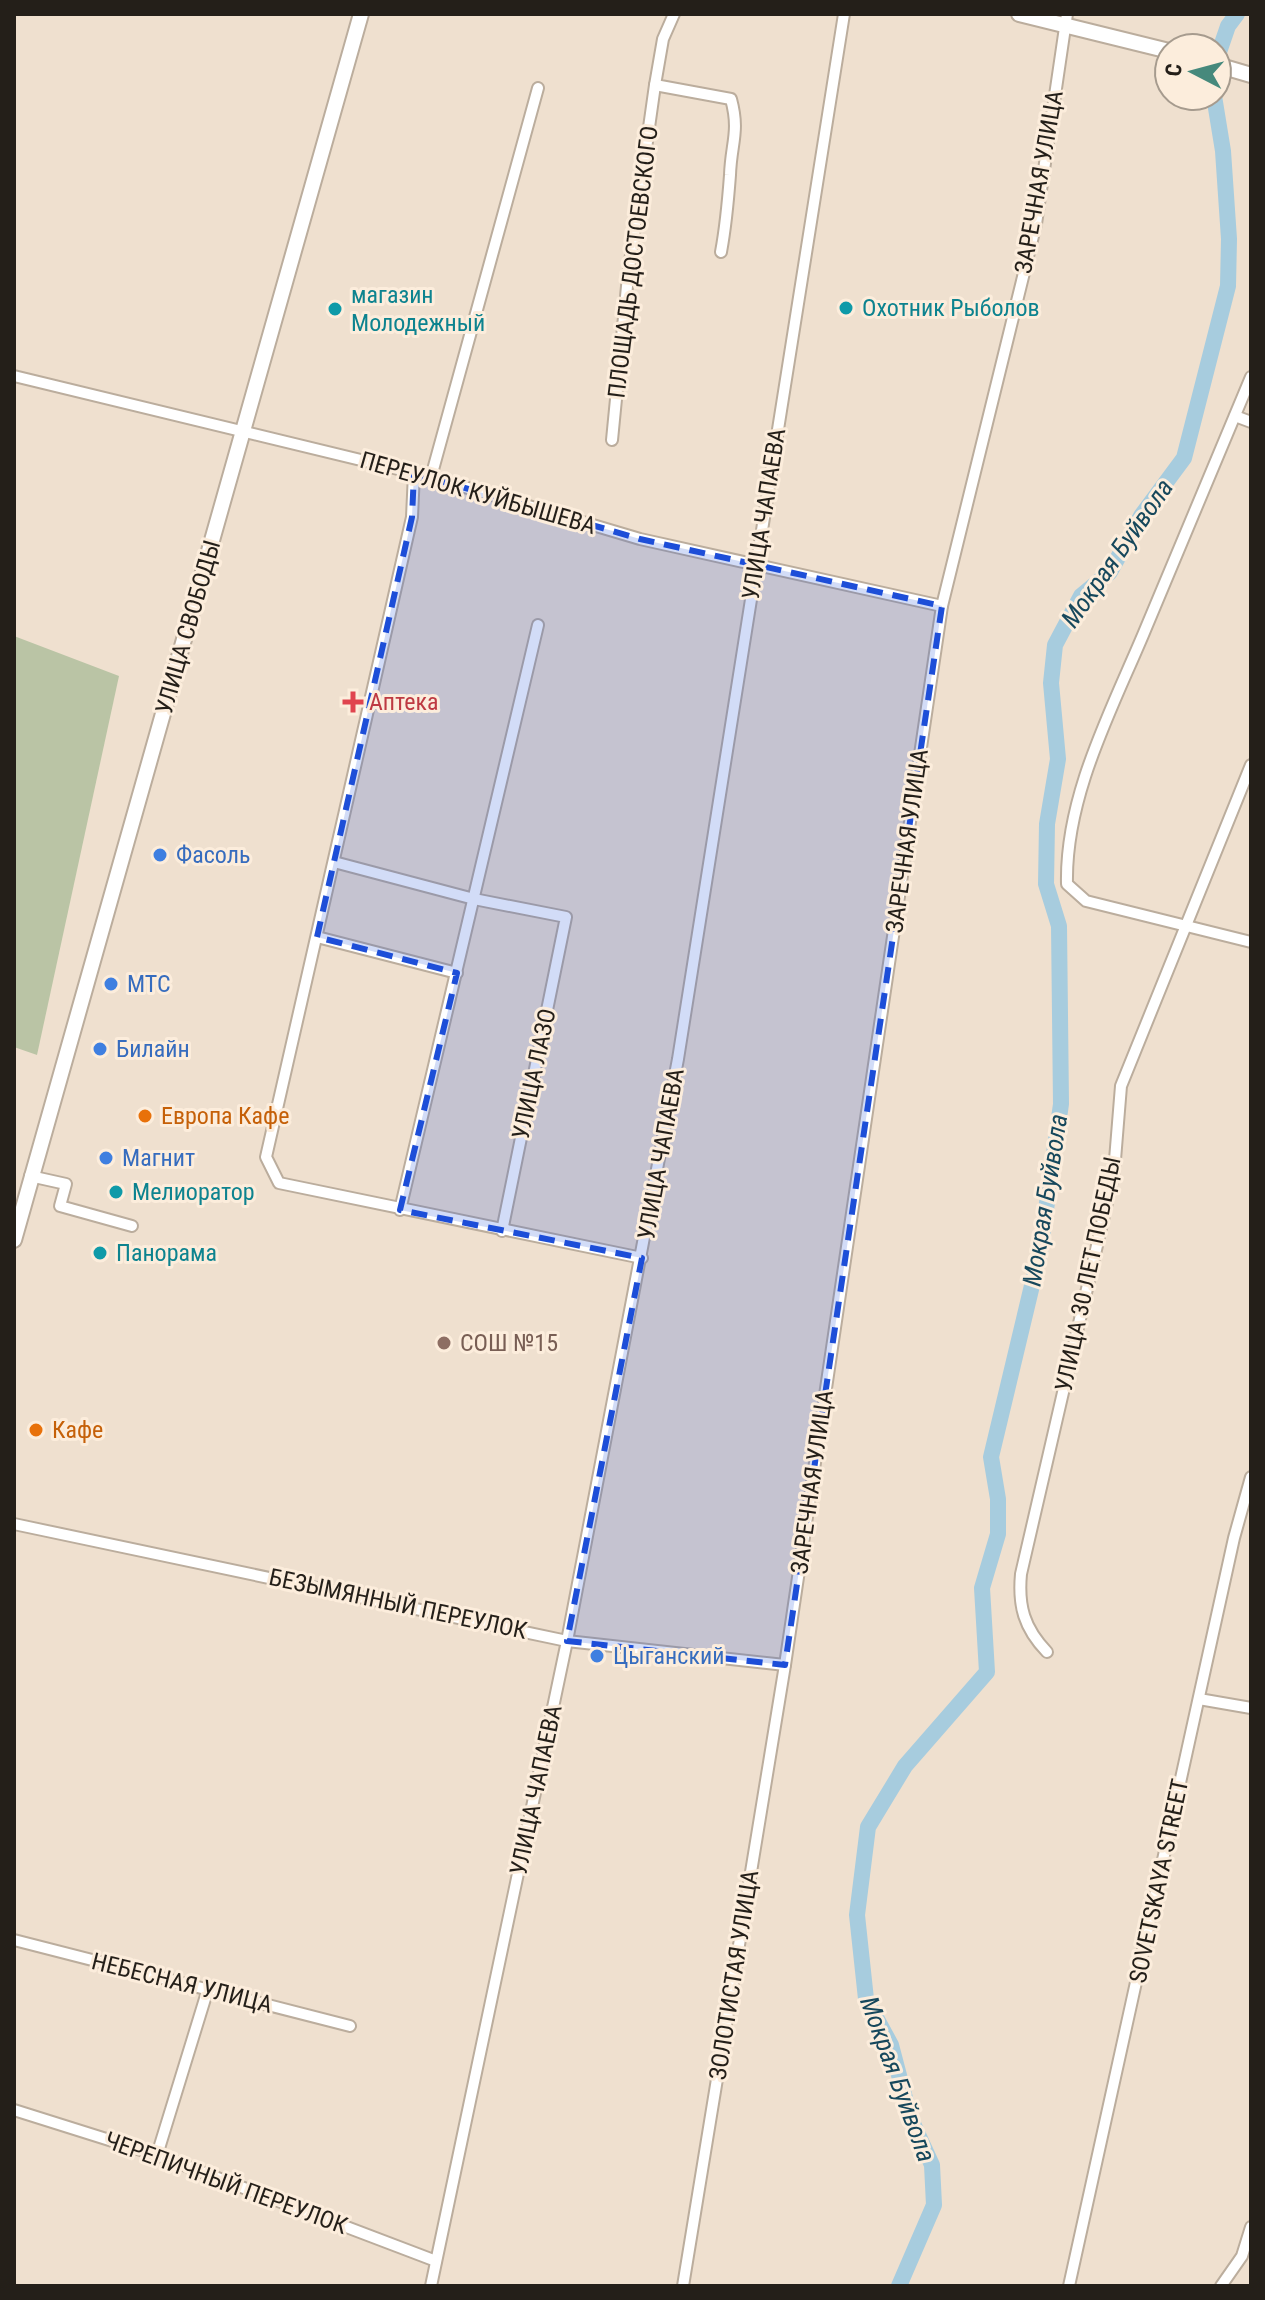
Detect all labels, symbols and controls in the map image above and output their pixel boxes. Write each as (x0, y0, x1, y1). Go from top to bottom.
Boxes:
north arrow (1153, 32, 1233, 112)
text: С (1161, 62, 1187, 78)
street label: ЗАРЕЧНАЯ УЛИЦА (1009, 88, 1069, 276)
street label: ПЛОЩАДЬ ДОСТОЕВСКОГО (602, 124, 664, 400)
place label: магазин Молодежный (351, 281, 485, 337)
place label: Охотник Рыболов (862, 294, 1040, 322)
marker: Охотник Рыболов (837, 299, 855, 317)
marker: магазин Молодежный (326, 300, 344, 318)
street label: УЛИЦА ЧАПАЕВА (737, 426, 791, 602)
street label: ПЕРЕУЛОК КУЙБЫШЕВА (357, 446, 599, 540)
water label: Мокрая Буйвола (1055, 473, 1179, 633)
street label: УЛИЦА СВОБОДЫ (150, 537, 226, 717)
place label: Аптека (369, 688, 439, 716)
marker: Аптека (344, 693, 362, 711)
street label: ЗАРЕЧНАЯ УЛИЦА (880, 747, 934, 935)
place label: Фасоль (176, 841, 250, 869)
marker: Фасоль (151, 846, 169, 864)
place label: МТС (127, 970, 171, 998)
marker: МТС (102, 975, 120, 993)
street label: УЛИЦА ЛАЗО (507, 1006, 561, 1142)
place label: Билайн (116, 1035, 190, 1063)
marker: Билайн (91, 1040, 109, 1058)
street label: УЛИЦА ЧАПАЕВА (632, 1066, 690, 1242)
place label: Европа Кафе (161, 1102, 289, 1130)
marker: Европа Кафе (136, 1107, 154, 1125)
water label: Мокрая Буйвола (1017, 1112, 1073, 1288)
place label: Магнит (122, 1144, 195, 1172)
marker: Магнит (97, 1149, 115, 1167)
street label: УЛИЦА 30 ЛЕТ ПОБЕДЫ (1049, 1154, 1127, 1394)
place label: Мелиоратор (132, 1178, 255, 1206)
marker: Мелиоратор (107, 1183, 125, 1201)
place label: Панорама (116, 1239, 217, 1267)
marker: Панорама (91, 1244, 109, 1262)
place label: СОШ №15 (460, 1329, 558, 1357)
marker: СОШ №15 (435, 1334, 453, 1352)
street label: ЗАРЕЧНАЯ УЛИЦА (785, 1388, 839, 1576)
place label: Кафе (52, 1416, 103, 1444)
marker: Кафе (27, 1421, 45, 1439)
street label: БЕЗЫМЯННЫЙ ПЕРЕУЛОК (267, 1563, 530, 1645)
place label: Цыганский (613, 1642, 724, 1670)
marker: Цыганский (588, 1647, 606, 1665)
street label: УЛИЦА ЧАПАЕВА (504, 1702, 568, 1878)
street label: SOVETSKAYA STREET (1124, 1776, 1194, 1986)
street label: ЗОЛОТИСТАЯ УЛИЦА (704, 1868, 764, 2082)
street label: НЕБЕСНАЯ УЛИЦА (89, 1947, 275, 2019)
water label: Мокрая Буйвола (854, 1992, 942, 2166)
street label: ЧЕРЕПИЧНЫЙ ПЕРЕУЛОК (101, 2126, 352, 2240)

